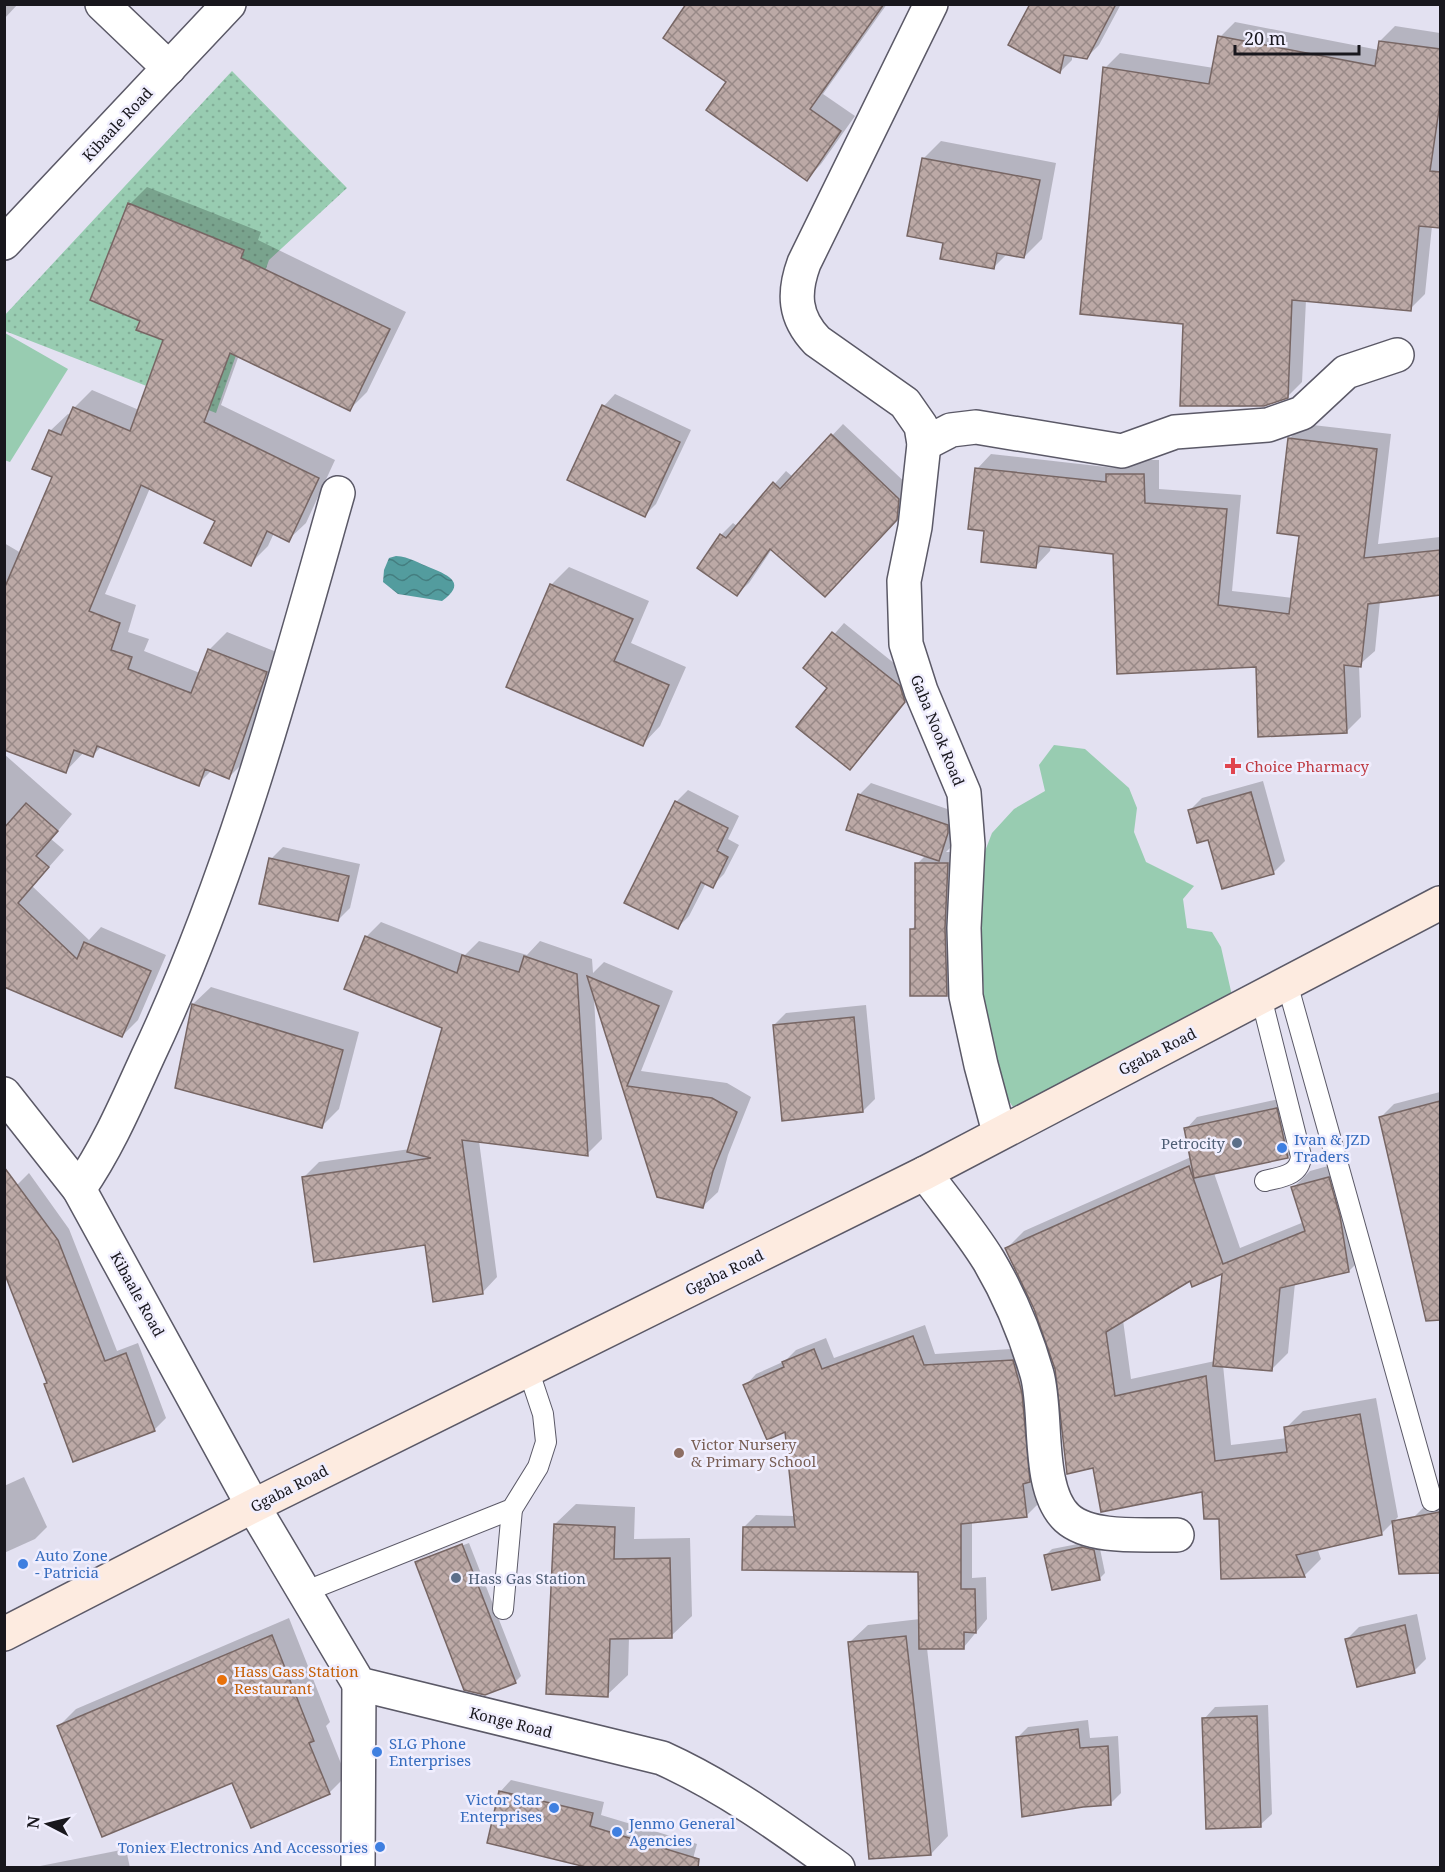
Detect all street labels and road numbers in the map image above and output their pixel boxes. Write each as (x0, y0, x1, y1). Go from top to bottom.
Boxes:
street label: Kibaale Road (78, 83, 156, 165)
street label: Gaba Nook Road (907, 671, 969, 789)
street label: Ggaba Road (1115, 1023, 1199, 1079)
street label: Ggaba Road (681, 1244, 767, 1300)
street label: Kibaale Road (106, 1248, 170, 1340)
street label: Ggaba Road (247, 1460, 331, 1516)
street label: Konge Road (467, 1702, 555, 1742)

